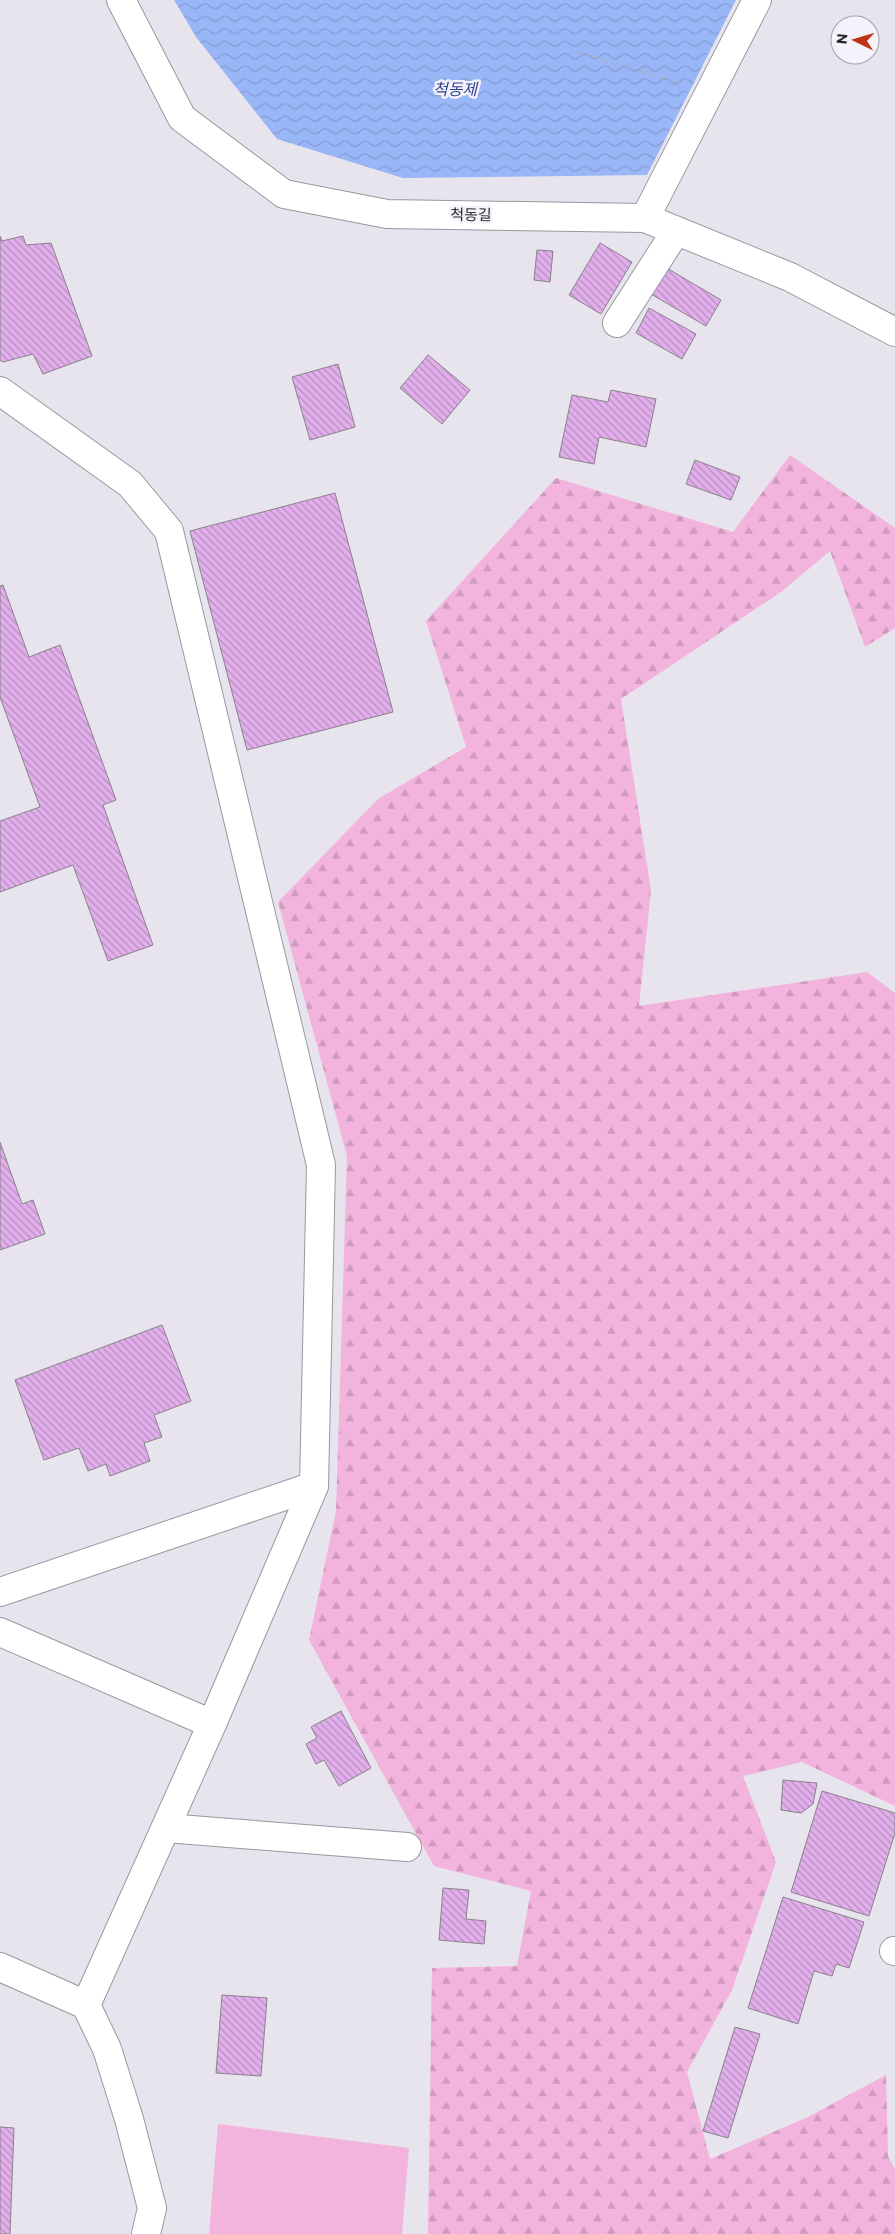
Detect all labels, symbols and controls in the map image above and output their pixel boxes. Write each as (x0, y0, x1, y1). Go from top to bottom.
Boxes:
north arrow (830, 15, 880, 65)
text: N (833, 33, 850, 45)
water label: 척동제 (433, 79, 479, 98)
street label: 척동길 (450, 205, 492, 223)

